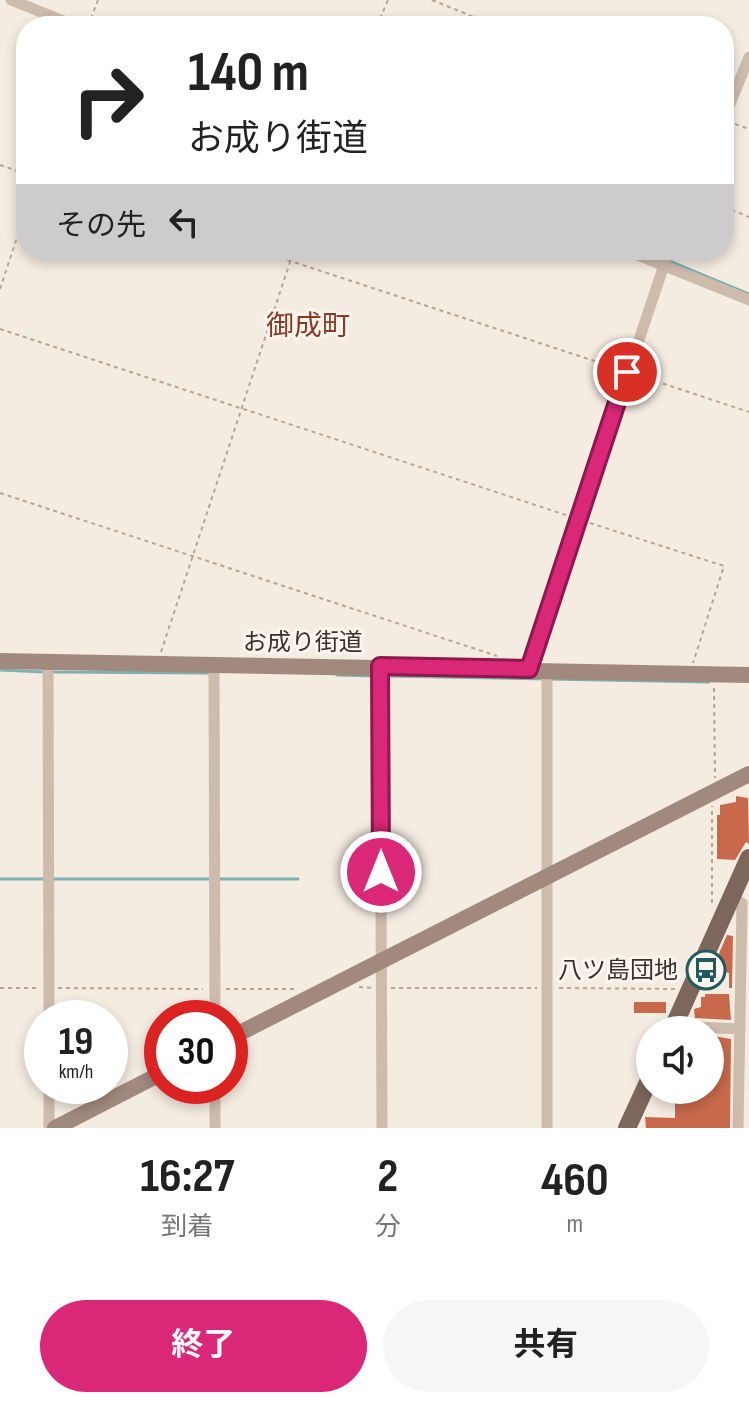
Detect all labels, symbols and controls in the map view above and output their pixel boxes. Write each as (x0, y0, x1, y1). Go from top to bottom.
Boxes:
text: 140 m (188, 40, 309, 107)
icon: right (56, 48, 160, 152)
text: お成り街道 (188, 118, 368, 161)
icon: left (162, 200, 206, 244)
text: その先 (56, 208, 146, 244)
district label: 御成町 (266, 310, 350, 343)
pin (593, 338, 661, 406)
icon: arrive (605, 350, 649, 394)
street label: お成り街道 (243, 628, 363, 657)
position arrow (339, 830, 423, 914)
bus stop icon: 八ツ島団地 (685, 949, 727, 991)
place label: 八ツ島団地 (558, 956, 678, 985)
speed limit sign: 30 (144, 1000, 248, 1104)
map controls (636, 1016, 724, 1104)
button: sound (636, 1016, 724, 1104)
text: 19 (59, 1018, 93, 1066)
text: km/h (59, 1060, 93, 1084)
text: 16:27 (140, 1148, 234, 1205)
text: 2 (377, 1148, 398, 1205)
text: 460 (541, 1152, 609, 1209)
text: m (566, 1209, 583, 1240)
text: 到着 (161, 1212, 213, 1243)
text: 分 (375, 1212, 401, 1243)
button: 終了 (40, 1300, 367, 1392)
button: 共有 (383, 1300, 709, 1392)

